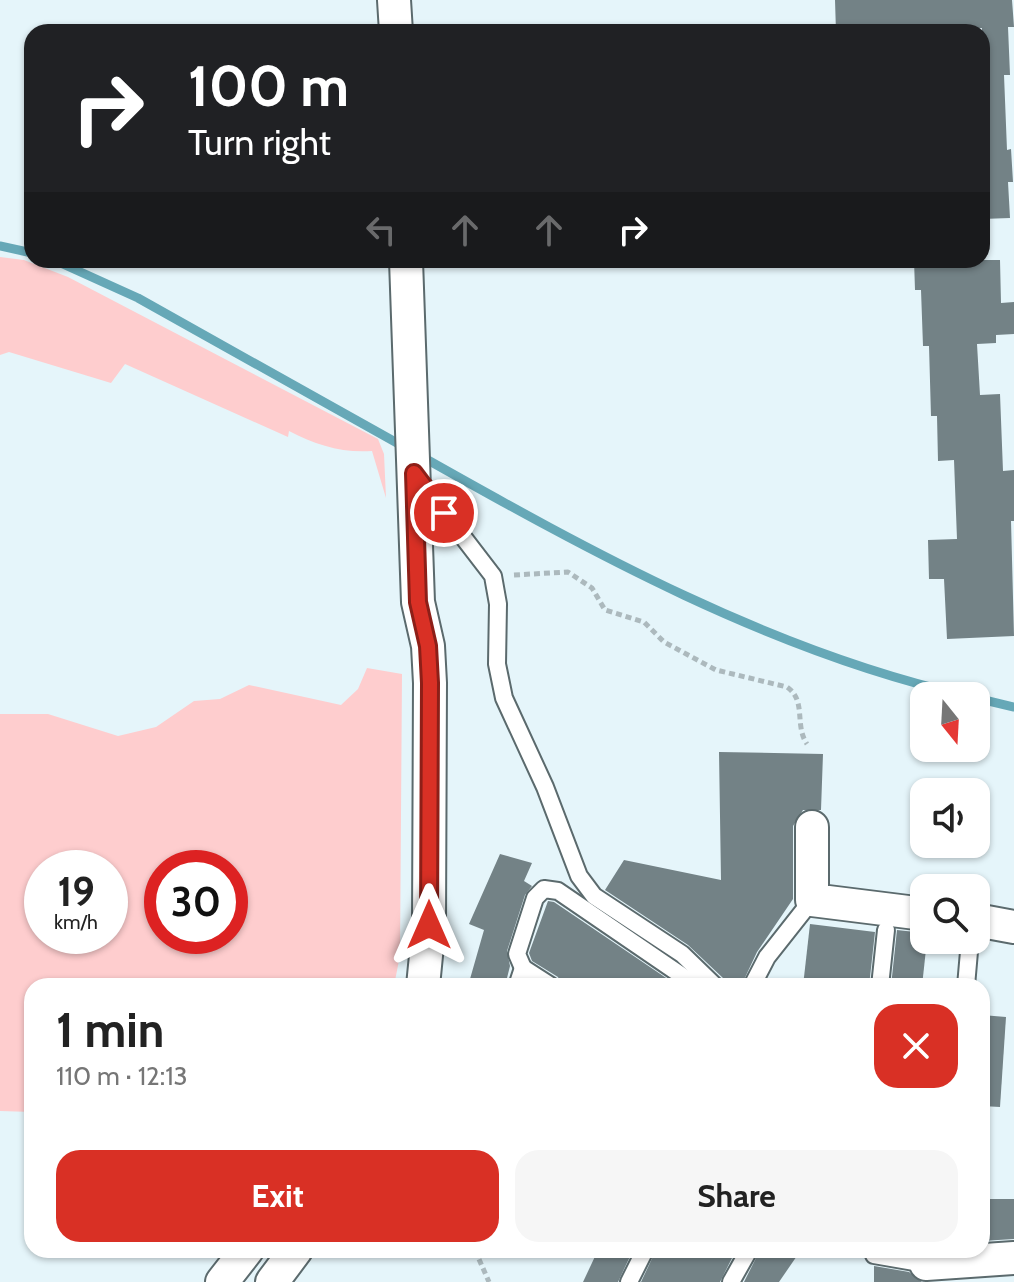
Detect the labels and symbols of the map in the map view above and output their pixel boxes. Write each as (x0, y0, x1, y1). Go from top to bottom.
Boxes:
pin (410, 479, 478, 547)
north arrow (910, 682, 990, 762)
speed limit sign: 30 (144, 850, 248, 954)
position arrow (387, 883, 471, 967)

